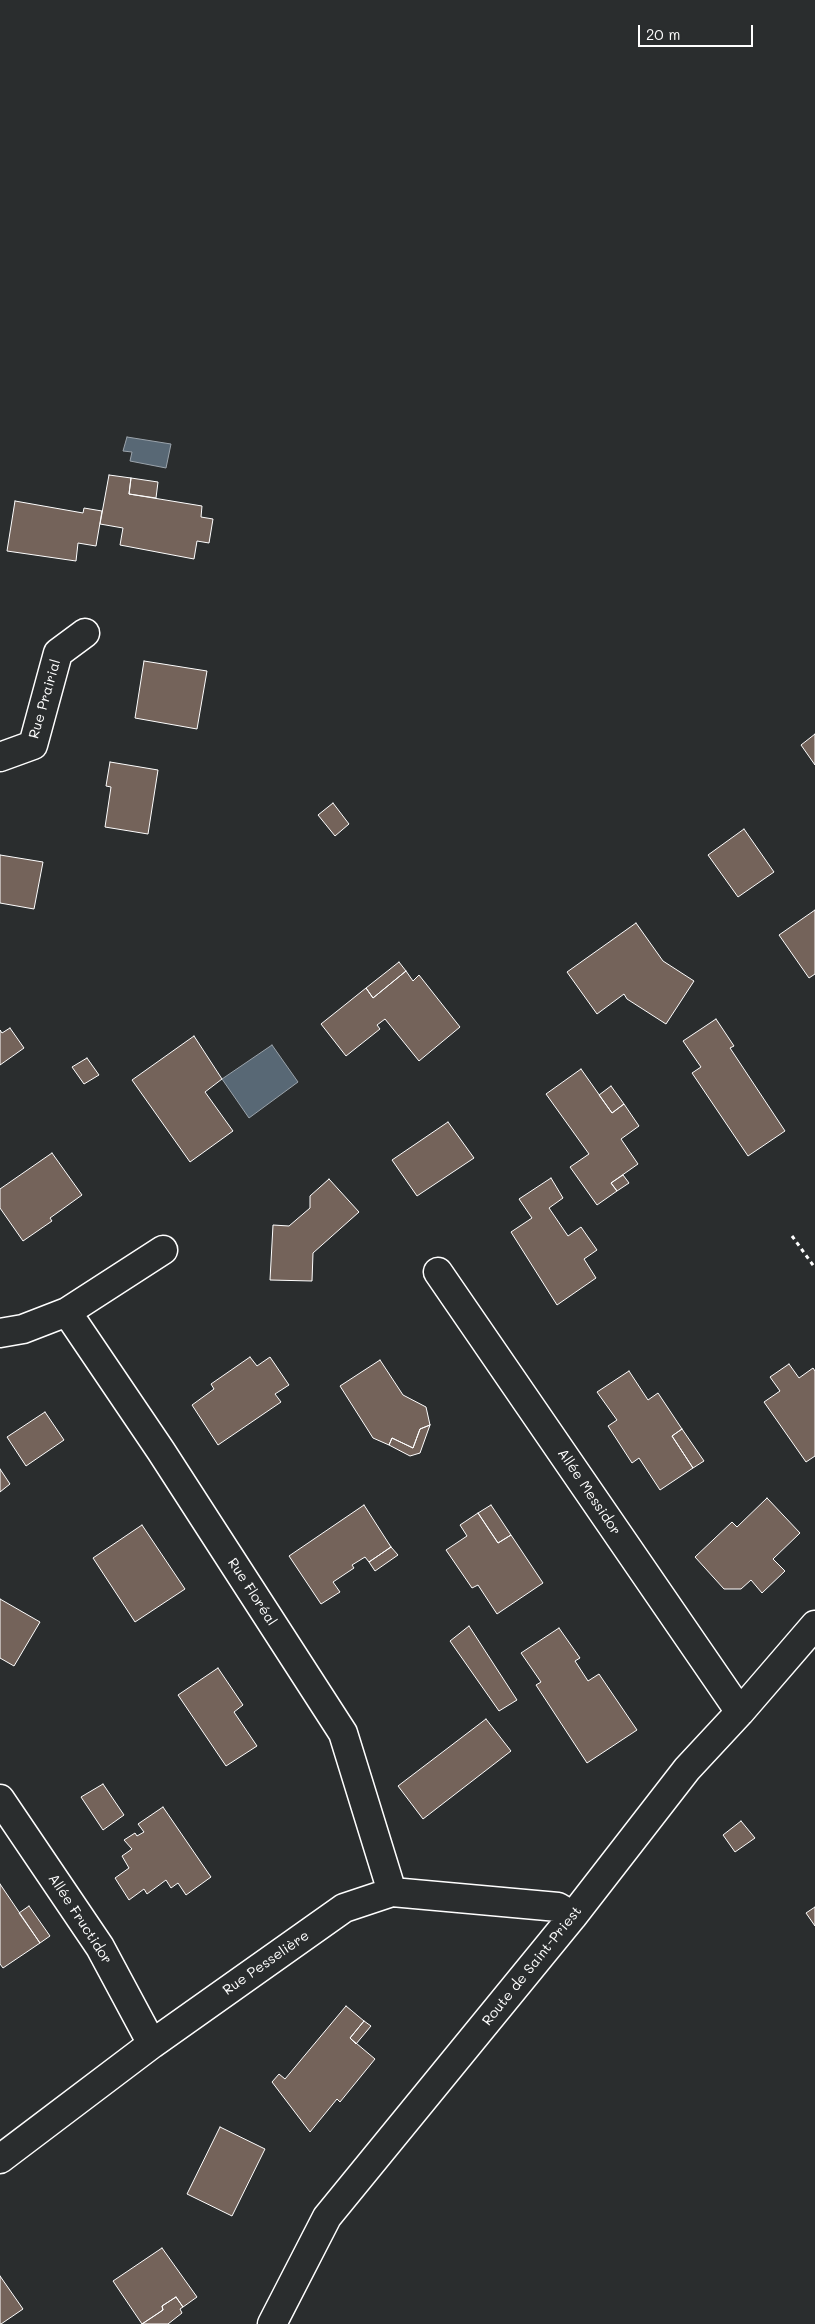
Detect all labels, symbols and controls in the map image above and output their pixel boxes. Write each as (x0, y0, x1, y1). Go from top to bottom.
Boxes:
scale bar (640, 15, 755, 47)
text: 20 m (646, 24, 680, 44)
street label: Rue Prairial (26, 657, 64, 741)
street label: Allée Messidor (554, 1446, 624, 1538)
street label: Rue Floréal (224, 1555, 280, 1629)
street label: Allée Fructidor (45, 1871, 115, 1967)
street label: Route de Saint-Priest (479, 1903, 585, 2029)
street label: Rue Pesselière (220, 1927, 312, 1999)

